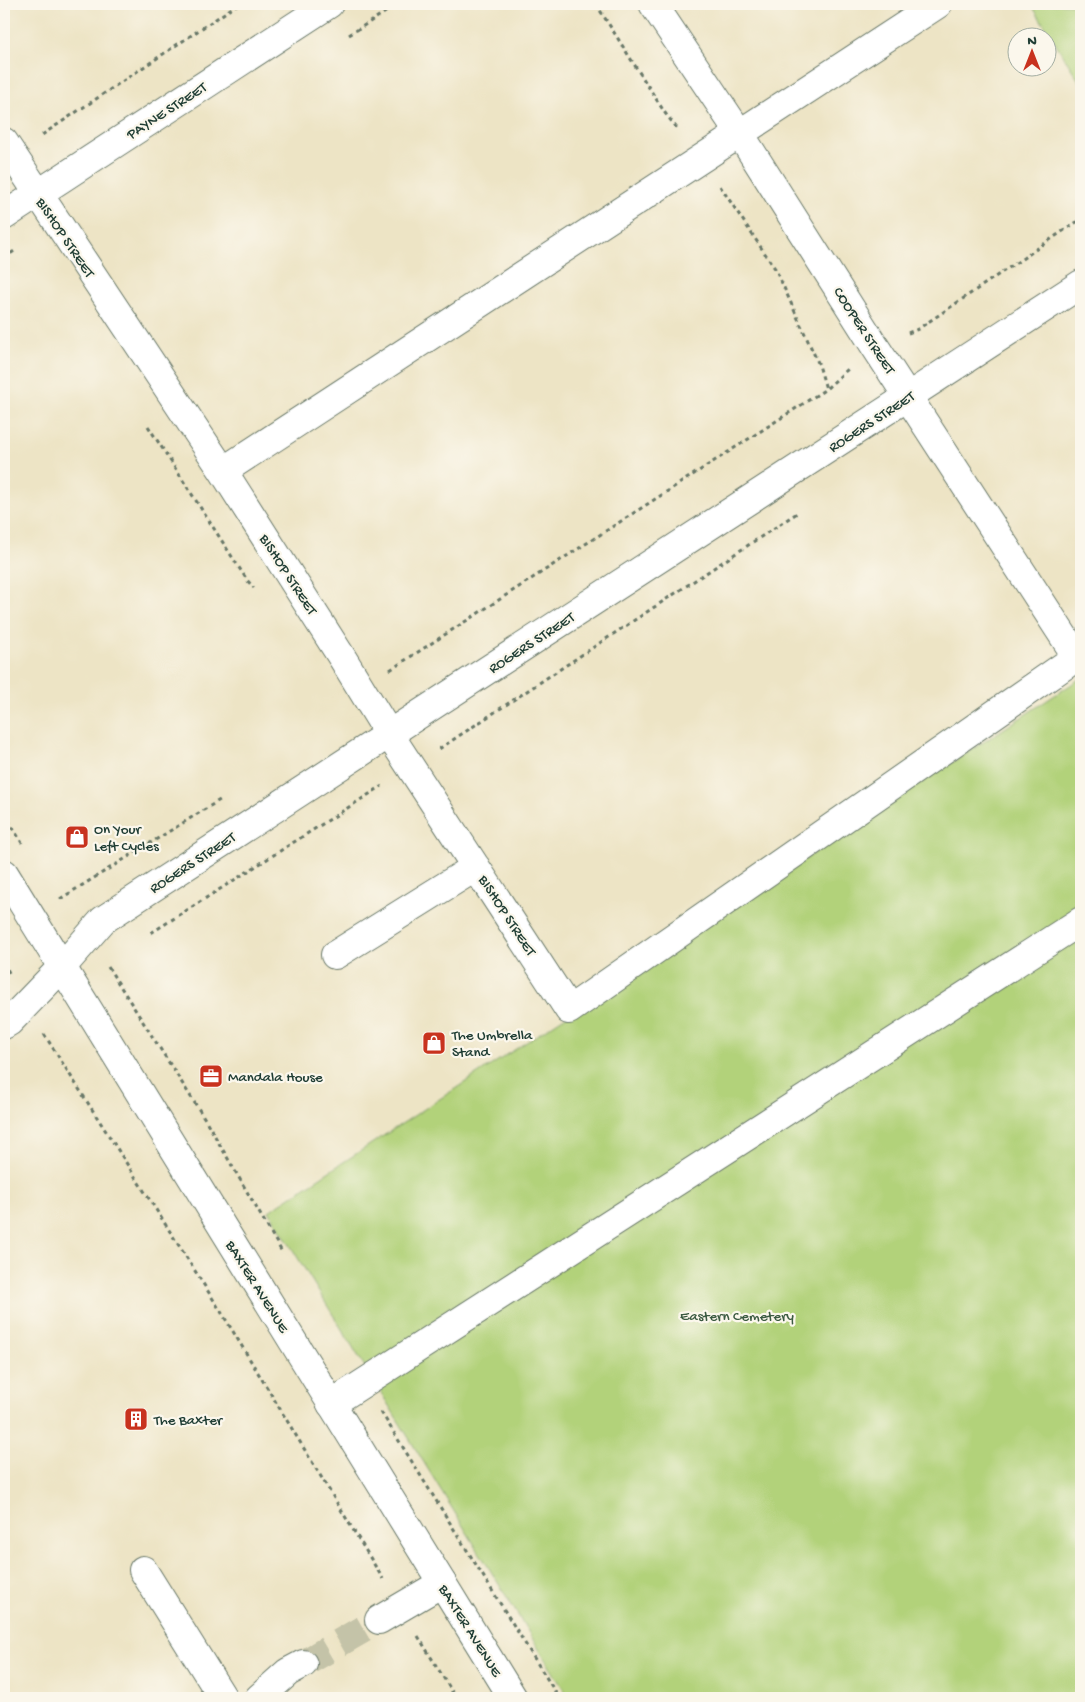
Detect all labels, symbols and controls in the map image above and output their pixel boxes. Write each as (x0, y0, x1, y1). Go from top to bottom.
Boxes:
north arrow (1008, 28, 1058, 78)
text: N (1027, 33, 1037, 50)
street label: PAYNE STREET (123, 78, 212, 145)
street label: BISHOP STREET (30, 194, 98, 283)
street label: COOPER STREET (828, 284, 899, 379)
street label: ROGERS STREET (826, 387, 920, 457)
street label: BISHOP STREET (254, 530, 321, 620)
street label: ROGERS STREET (486, 608, 580, 678)
place label: On Your Left Cycles (94, 821, 159, 856)
shop icon: On Your Left Cycles (64, 824, 90, 850)
street label: ROGERS STREET (147, 828, 241, 898)
street label: BISHOP STREET (473, 871, 540, 961)
place label: The Umbrella Stand (451, 1027, 533, 1062)
shop icon: The Umbrella Stand (421, 1030, 447, 1056)
office icon: Mandala House (198, 1063, 224, 1089)
place label: Mandala House (228, 1069, 323, 1087)
street label: BAXTER AVENUE (220, 1237, 292, 1337)
park label: Eastern Cemetery (680, 1308, 795, 1326)
building icon: The Baxter (123, 1406, 149, 1432)
place label: The Baxter (153, 1412, 224, 1430)
street label: BAXTER AVENUE (433, 1581, 505, 1681)

